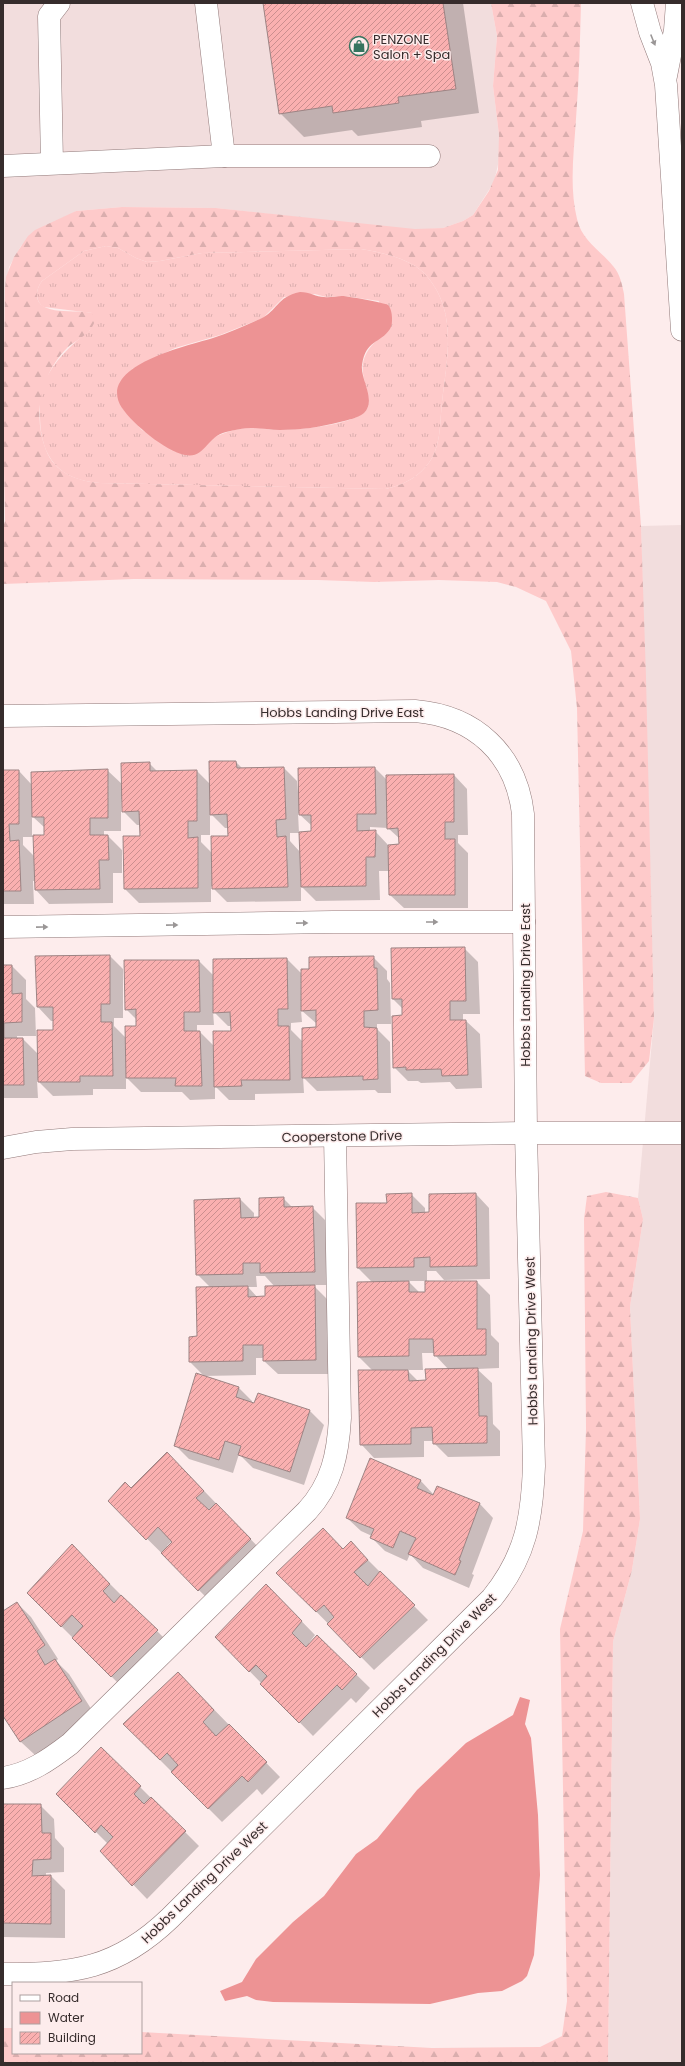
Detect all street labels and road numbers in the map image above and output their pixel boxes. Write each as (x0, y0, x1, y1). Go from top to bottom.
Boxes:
street label: Hobbs Landing Drive East (260, 703, 424, 722)
street label: Hobbs Landing Drive East (516, 903, 535, 1067)
street label: Cooperstone Drive (282, 1126, 402, 1147)
street label: Hobbs Landing Drive West (521, 1256, 542, 1426)
street label: Hobbs Landing Drive West (368, 1589, 501, 1722)
street label: Hobbs Landing Drive West (137, 1817, 272, 1948)

